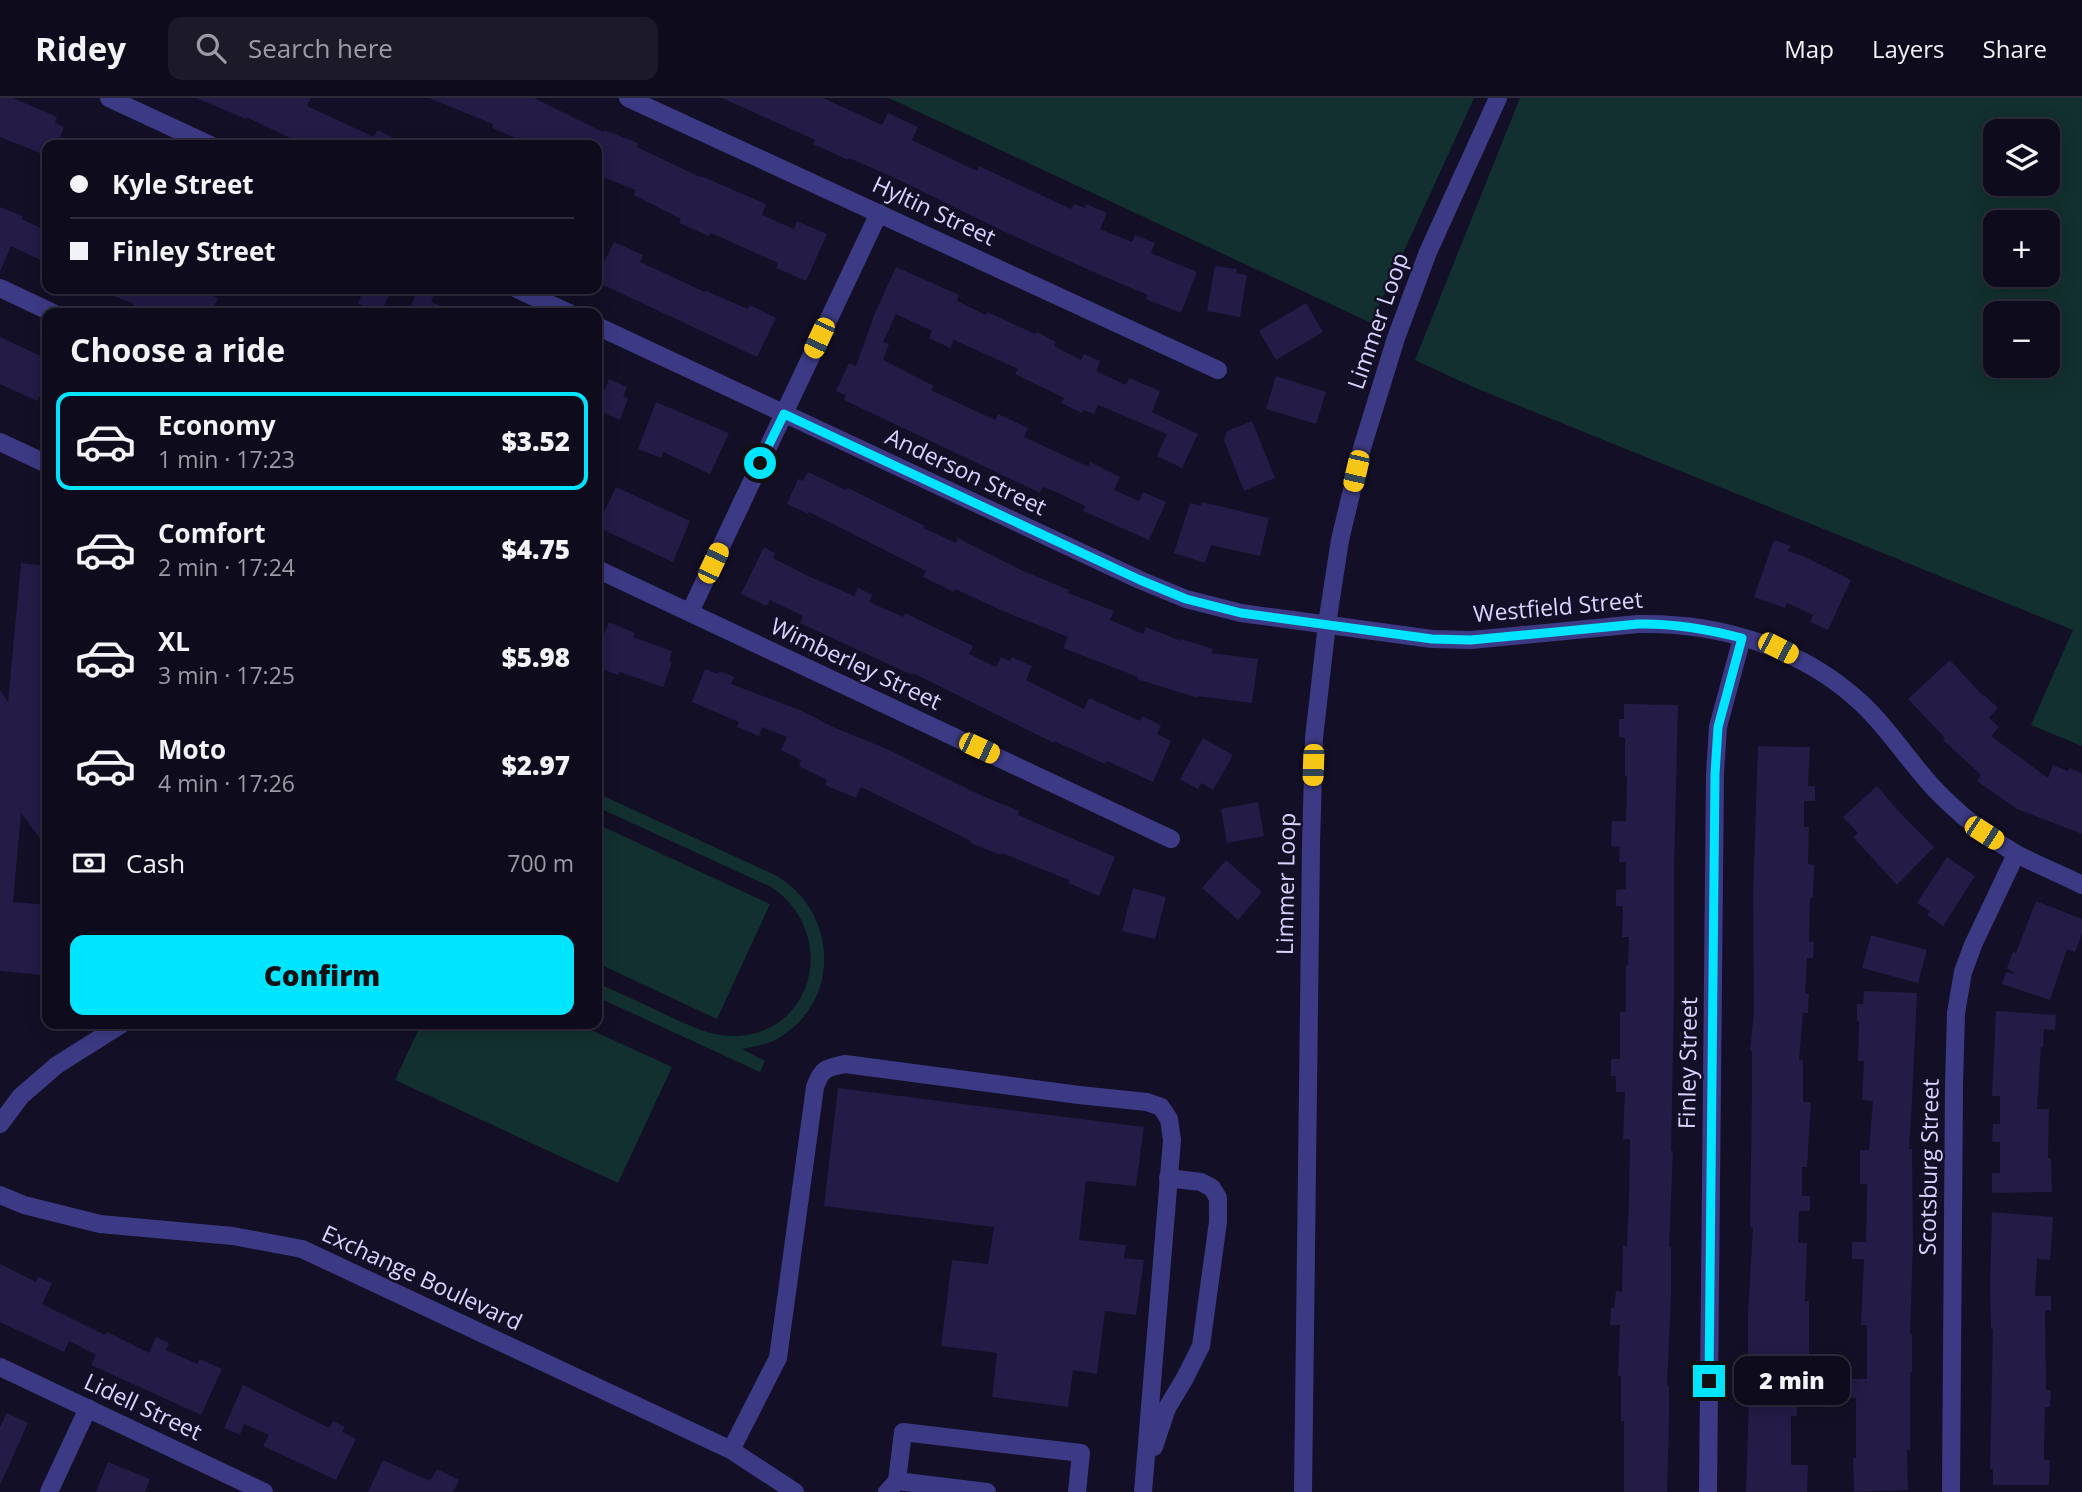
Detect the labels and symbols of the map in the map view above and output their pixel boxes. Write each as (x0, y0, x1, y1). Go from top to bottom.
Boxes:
street label: Hyltin Street (868, 168, 1001, 253)
street label: Limmer Loop (1339, 248, 1415, 393)
car (801, 315, 838, 361)
street label: Anderson Street (881, 420, 1052, 522)
route start (744, 447, 776, 479)
car (1342, 448, 1371, 494)
car (695, 540, 732, 586)
street label: Westfield Street (1472, 583, 1644, 629)
street label: Wimberley Street (766, 609, 947, 717)
car (1755, 629, 1802, 667)
car (956, 730, 1003, 766)
car (1302, 744, 1325, 786)
street label: Limmer Loop (1268, 812, 1302, 955)
car (1961, 813, 2008, 853)
street label: Finley Street (1670, 997, 1704, 1129)
street label: Scotsburg Street (1910, 1078, 1946, 1256)
street label: Exchange Boulevard (317, 1217, 528, 1338)
callout: 2 min (1734, 1356, 1849, 1406)
street label: Lidell Street (79, 1365, 208, 1447)
route end (1693, 1365, 1725, 1397)

